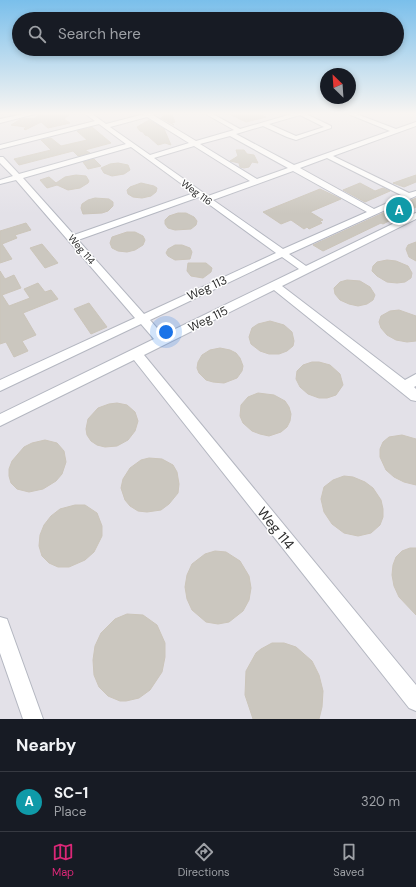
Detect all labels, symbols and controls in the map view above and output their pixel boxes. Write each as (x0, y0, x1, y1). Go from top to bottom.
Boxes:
search box (12, 12, 404, 56)
icon: search (26, 23, 48, 45)
text: Search here (58, 24, 141, 44)
north arrow (320, 68, 356, 104)
street label: Weg 116 (178, 177, 215, 208)
pin: A (386, 195, 412, 225)
street label: Weg 114 (65, 232, 98, 267)
street label: Weg 113 (184, 272, 230, 304)
street label: Weg 115 (185, 302, 231, 336)
your location (156, 322, 176, 342)
street label: Weg 114 (253, 503, 299, 553)
text: Nearby (16, 734, 76, 756)
text: SC-1 (54, 783, 88, 803)
text: A (24, 793, 34, 810)
text: 320 m (361, 793, 400, 810)
text: Place (54, 803, 86, 820)
tab: Map (52, 841, 74, 879)
tab: Directions (178, 841, 230, 879)
tab: Saved (333, 841, 364, 879)

